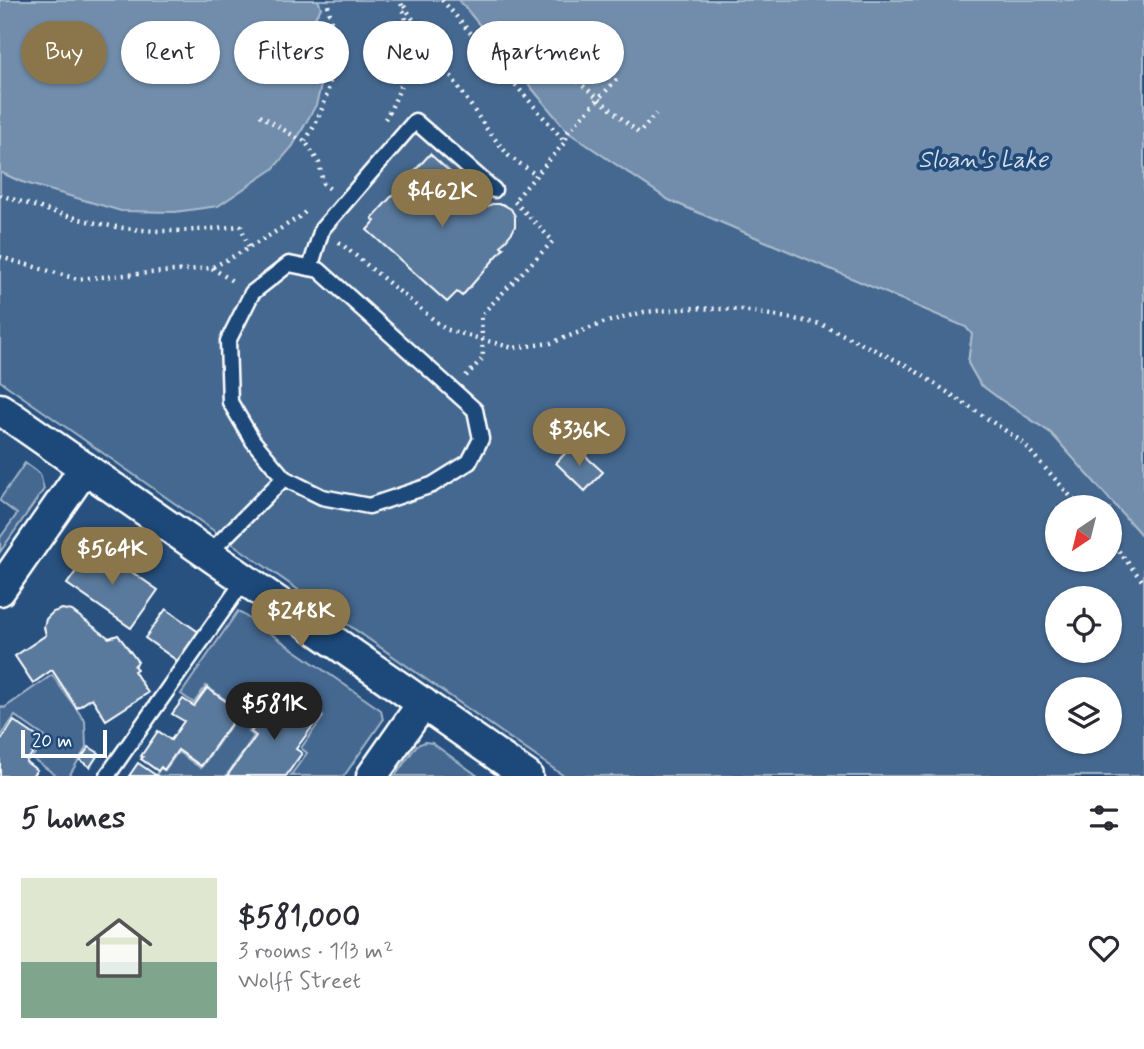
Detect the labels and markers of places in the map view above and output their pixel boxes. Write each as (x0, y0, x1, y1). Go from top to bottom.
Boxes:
pin: $462K (393, 170, 491, 229)
pin: $336K (530, 408, 628, 468)
pin: $564K (63, 528, 161, 587)
pin: $248K (252, 590, 350, 649)
pin: $581K (225, 682, 323, 742)

